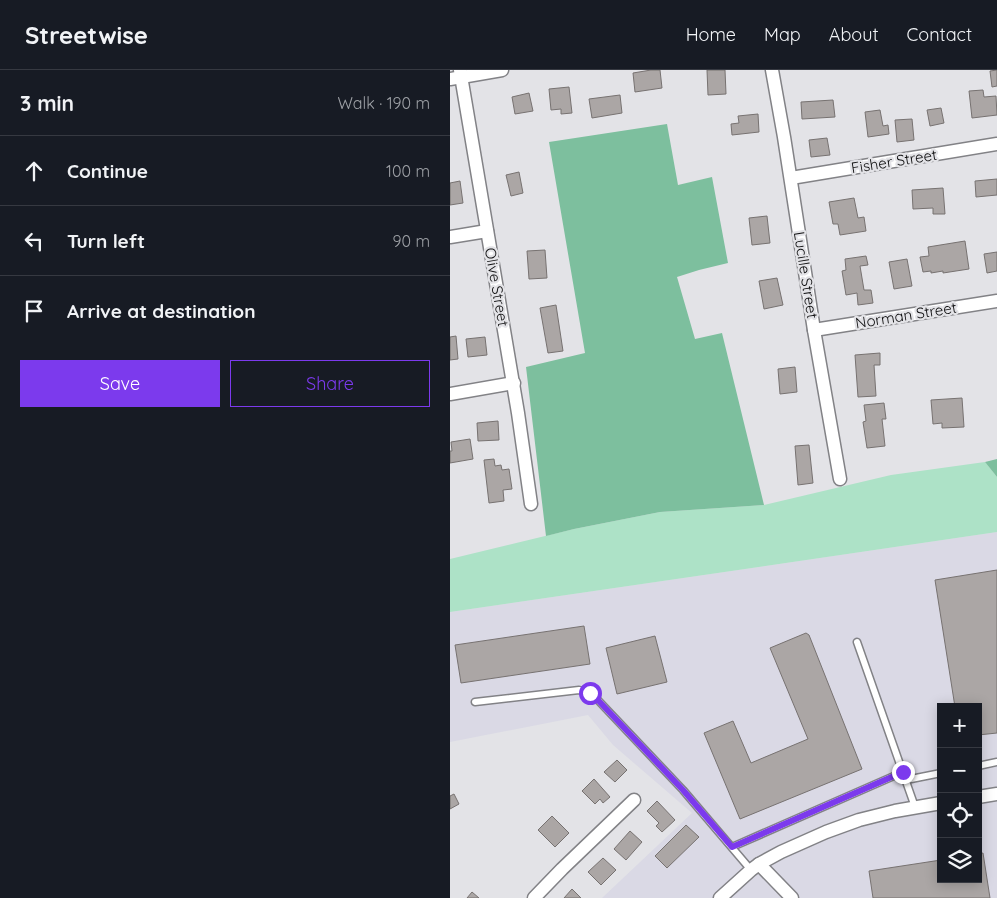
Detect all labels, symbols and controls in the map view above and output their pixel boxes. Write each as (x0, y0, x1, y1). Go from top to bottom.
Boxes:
text: Streetwise (25, 20, 148, 50)
text: Home (686, 23, 736, 46)
text: Map (764, 23, 801, 46)
text: About (829, 23, 879, 46)
text: Contact (907, 23, 972, 46)
text: 3 min (20, 90, 74, 116)
text: Walk · 190 m (338, 93, 430, 113)
street label: Fisher Street (850, 145, 938, 177)
icon: ahead (20, 157, 48, 185)
text: Continue (67, 159, 148, 183)
text: 100 m (386, 161, 430, 181)
icon: left (20, 227, 48, 255)
text: Turn left (67, 229, 145, 253)
street label: Lucille Street (790, 230, 822, 320)
text: 90 m (393, 231, 430, 251)
street label: Olive Street (481, 246, 513, 328)
icon: arrive (20, 297, 48, 325)
street label: Norman Street (854, 298, 958, 332)
text: Arrive at destination (67, 299, 256, 323)
button: Save (20, 360, 220, 407)
button: Share (230, 360, 430, 407)
route start (579, 682, 602, 705)
map controls (937, 703, 982, 883)
button: + (937, 703, 982, 748)
button: − (937, 748, 982, 793)
route end (892, 761, 915, 784)
button: locate (937, 793, 982, 838)
button: layers (937, 838, 982, 883)

